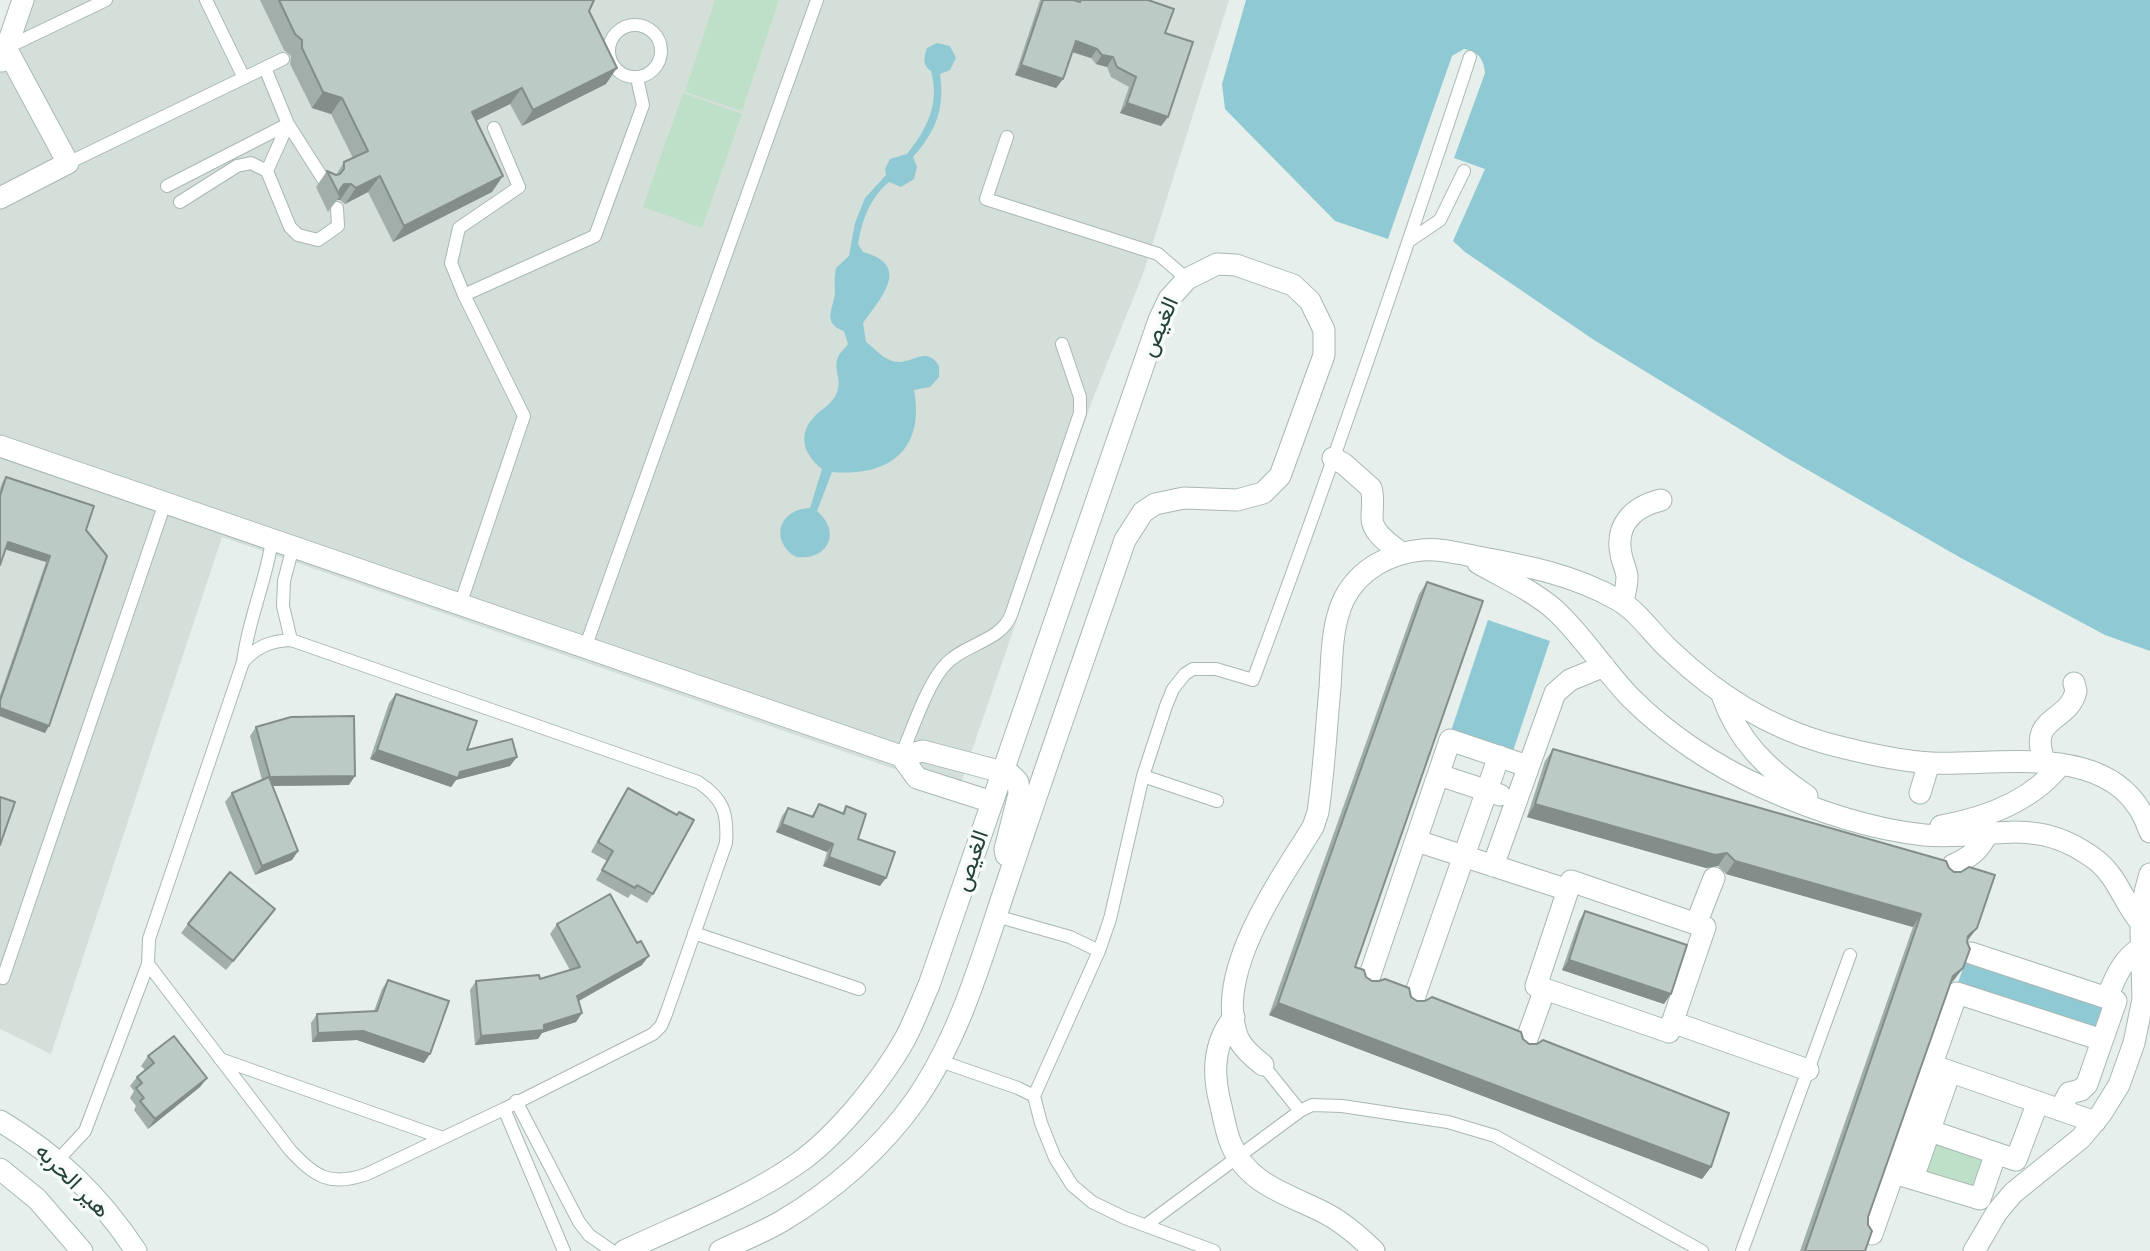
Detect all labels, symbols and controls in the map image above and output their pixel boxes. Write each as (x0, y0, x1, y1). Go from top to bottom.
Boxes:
street label: الغيص (1135, 293, 1185, 361)
street label: الغيص (949, 827, 995, 895)
street label: هير الحربه (29, 1138, 115, 1224)

